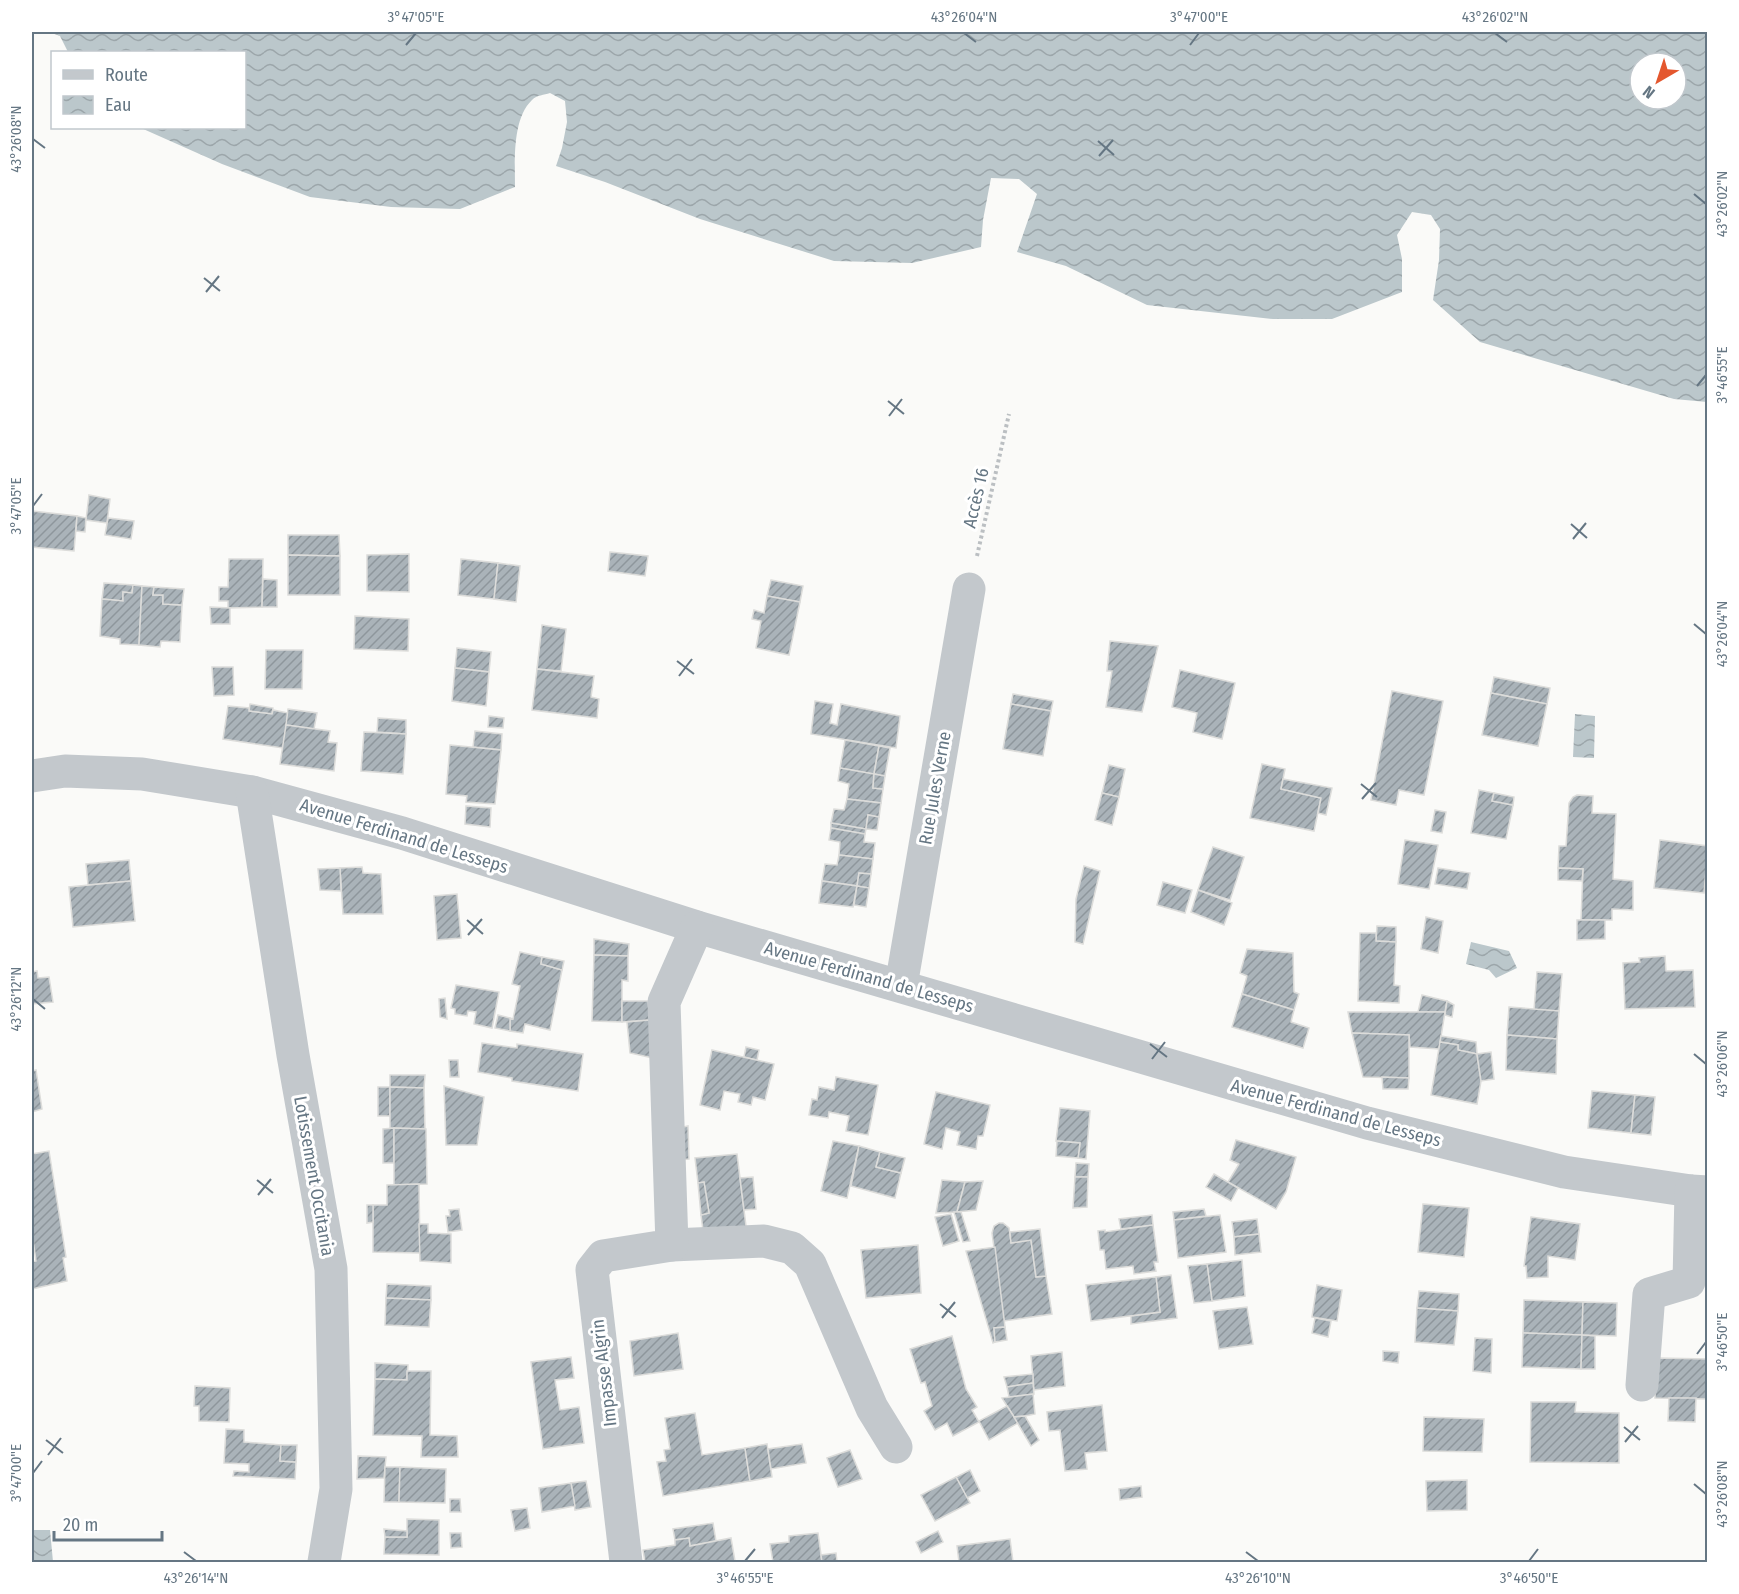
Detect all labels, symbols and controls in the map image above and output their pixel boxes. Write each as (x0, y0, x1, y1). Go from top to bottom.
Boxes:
text: 3°47'05"E (388, 8, 444, 26)
text: 43°26'04"N (931, 8, 997, 26)
text: 3°47'00"E (1170, 8, 1228, 26)
text: 43°26'02"N (1462, 8, 1528, 26)
legend (51, 51, 246, 129)
north arrow (1628, 51, 1688, 111)
text: Route (105, 64, 148, 86)
text: N (1639, 82, 1659, 103)
text: Eau (105, 94, 131, 116)
text: 43°26'08"N (7, 105, 25, 173)
text: 43°26'02"N (1713, 171, 1731, 237)
text: 3°46'55"E (1713, 346, 1731, 404)
street label: Accès 16 (958, 466, 994, 530)
text: 3°47'05"E (7, 478, 25, 534)
text: 43°26'04"N (1713, 601, 1731, 667)
street label: Rue Jules Verne (914, 730, 956, 846)
street label: Avenue Ferdinand de Lesseps (297, 794, 511, 878)
street label: Avenue Ferdinand de Lesseps (762, 937, 976, 1018)
text: 43°26'12"N (7, 967, 25, 1031)
text: 43°26'06"N (1713, 1030, 1731, 1098)
street label: Avenue Ferdinand de Lesseps (1229, 1074, 1444, 1152)
street label: Lotissement Occitania (289, 1094, 339, 1258)
text: 3°46'50"E (1713, 1313, 1731, 1371)
street label: Impasse Algrin (587, 1318, 621, 1428)
text: 3°47'00"E (7, 1444, 25, 1502)
text: 43°26'08"N (1713, 1460, 1731, 1528)
scale bar (54, 1504, 162, 1542)
text: 20 m (63, 1514, 98, 1536)
text: 43°26'14"N (164, 1569, 228, 1587)
text: 3°46'55"E (716, 1569, 774, 1587)
text: 43°26'10"N (1225, 1569, 1291, 1587)
text: 3°46'50"E (1500, 1569, 1558, 1587)

